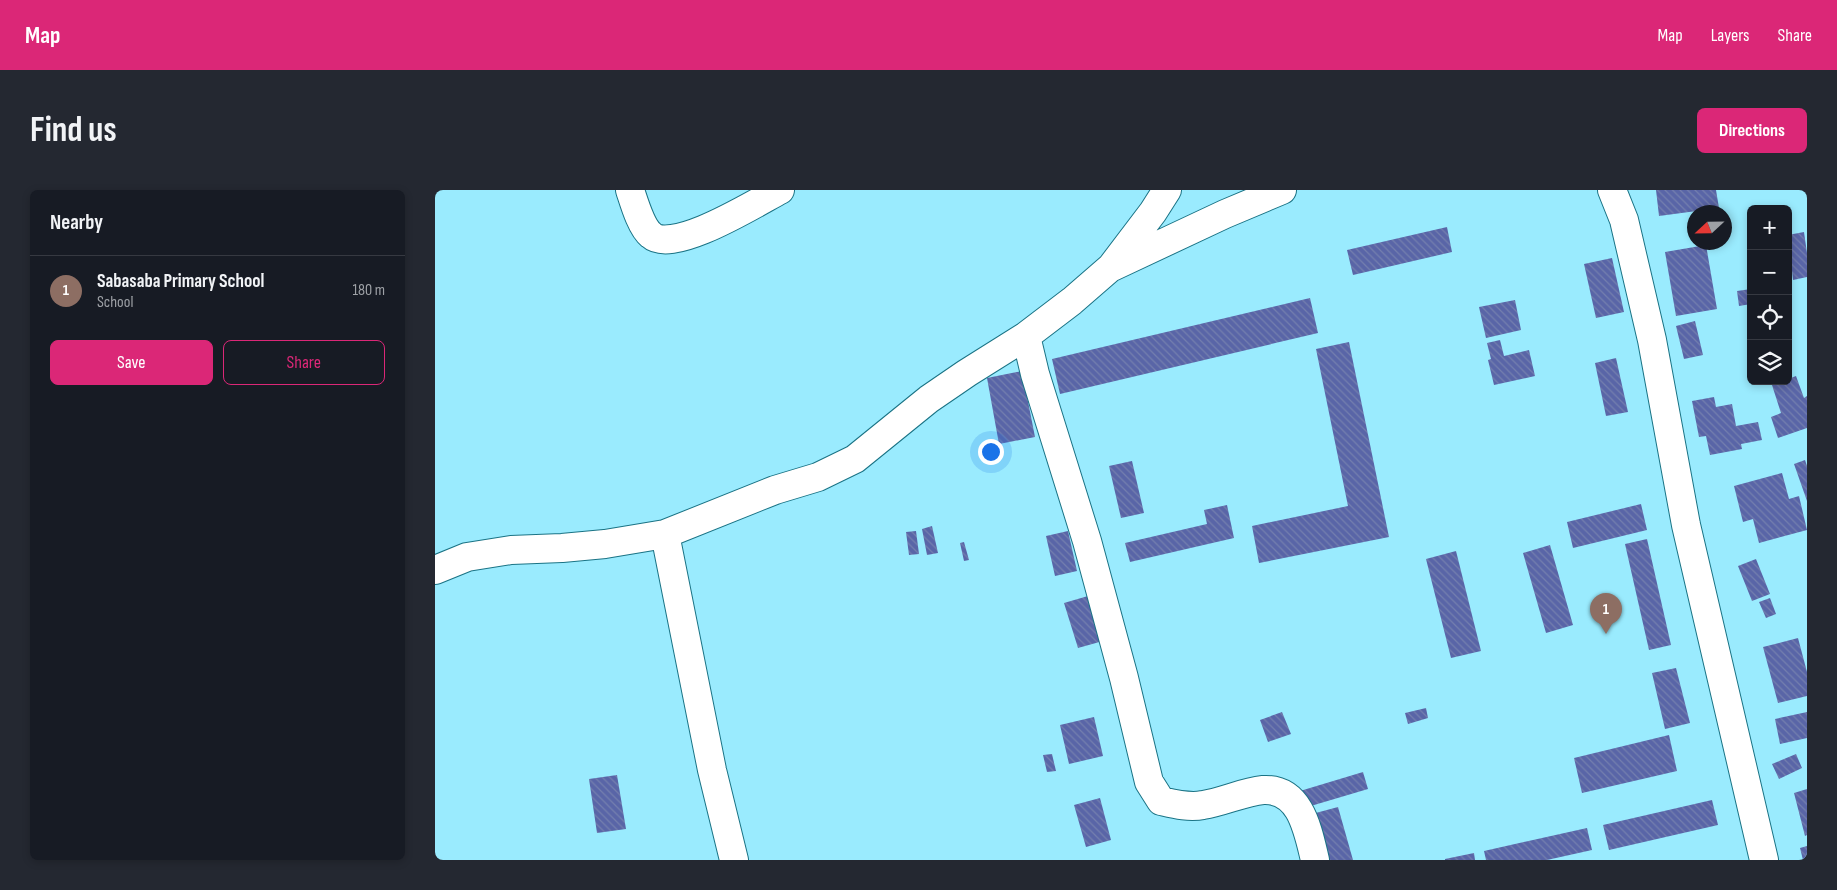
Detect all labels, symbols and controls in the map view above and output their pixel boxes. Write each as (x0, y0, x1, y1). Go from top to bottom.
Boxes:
text: Map (25, 21, 60, 50)
text: Map (1658, 25, 1683, 46)
text: Layers (1711, 25, 1750, 46)
text: Share (1778, 25, 1812, 46)
button: Directions (1697, 108, 1807, 153)
text: Find us (30, 109, 117, 152)
north arrow (1687, 205, 1732, 250)
map controls (1747, 205, 1792, 385)
button: + (1747, 205, 1792, 250)
text: Nearby (50, 210, 103, 235)
button: − (1747, 250, 1792, 295)
text: Sabasaba Primary School (97, 270, 264, 293)
text: 1 (63, 281, 69, 300)
text: 180 m (352, 281, 385, 300)
text: School (97, 293, 133, 312)
button: locate (1747, 295, 1792, 340)
button: Save (50, 340, 213, 385)
button: Share (223, 340, 385, 385)
button: layers (1747, 340, 1792, 385)
your location (978, 439, 1004, 465)
pin: 1 (1590, 593, 1622, 634)

